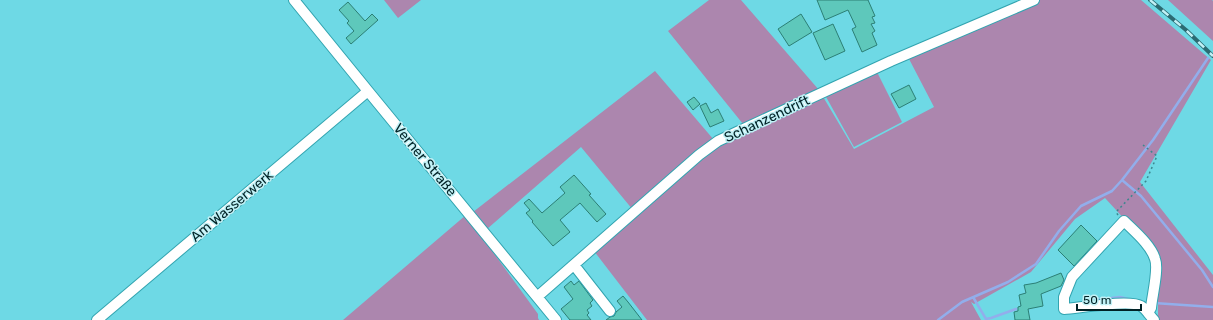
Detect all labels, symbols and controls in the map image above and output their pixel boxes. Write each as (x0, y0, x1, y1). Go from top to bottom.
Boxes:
street label: Schanzendrift (722, 92, 813, 146)
street label: Verner Straße (390, 120, 460, 200)
street label: Am Wasserwerk (187, 166, 277, 245)
scale bar (1077, 286, 1141, 312)
text: 50 m (1083, 293, 1111, 307)

